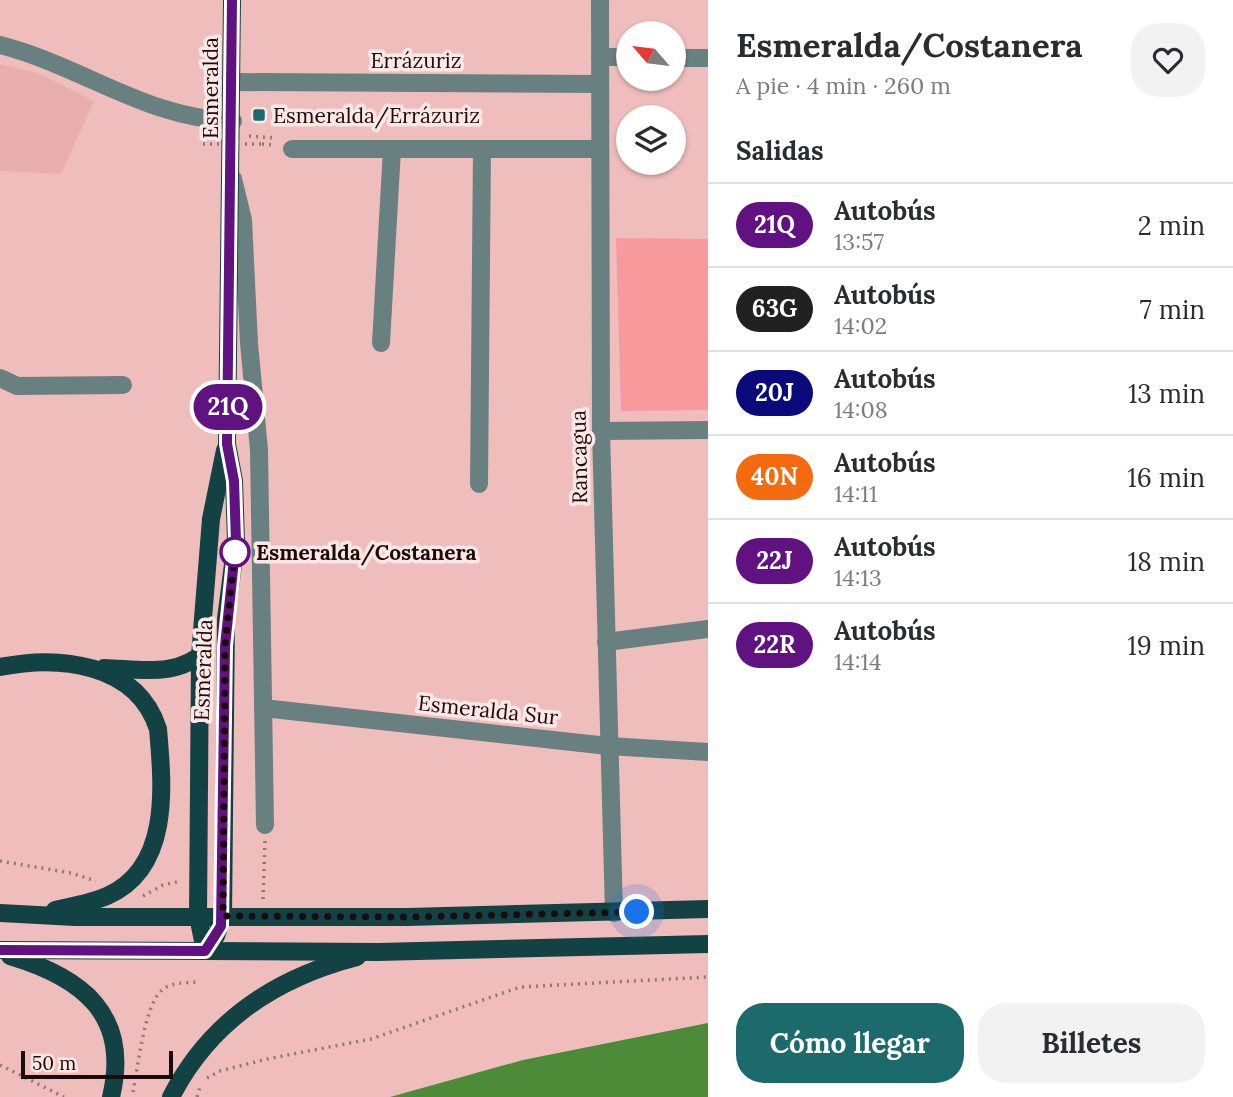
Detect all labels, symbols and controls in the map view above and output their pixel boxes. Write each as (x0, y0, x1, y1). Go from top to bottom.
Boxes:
north arrow (616, 21, 686, 91)
map controls (616, 21, 686, 175)
button: heart (1131, 23, 1205, 97)
text: Esmeralda/Costanera (736, 24, 1083, 66)
street label: Esmeralda (197, 37, 224, 139)
street label: Errázuriz (371, 47, 461, 74)
text: A pie · 4 min · 260 m (736, 71, 951, 100)
place label: Esmeralda/Errázuriz (273, 102, 480, 129)
button: layers (616, 105, 686, 175)
marker: Esmeralda/Errázuriz (251, 107, 267, 123)
text: Salidas (736, 134, 824, 167)
text: Autobús (834, 194, 936, 227)
text: 21Q (754, 209, 795, 240)
text: 2 min (1138, 209, 1205, 242)
text: 13:57 (834, 227, 884, 256)
text: Autobús (834, 278, 936, 311)
text: 63G (752, 293, 797, 324)
text: 7 min (1140, 293, 1205, 326)
text: 14:02 (834, 311, 887, 340)
text: Autobús (834, 362, 936, 395)
text: 20J (755, 377, 794, 408)
text: 13 min (1128, 377, 1205, 410)
line badge: 21Q (188, 384, 268, 430)
text: 21Q (207, 391, 249, 422)
text: 14:08 (834, 395, 888, 424)
street label: Rancagua (565, 410, 593, 504)
text: Autobús (834, 446, 936, 479)
text: 40N (751, 461, 798, 492)
text: 16 min (1127, 461, 1205, 494)
text: 14:11 (834, 479, 877, 508)
text: Autobús (834, 530, 936, 563)
marker: Esmeralda/Costanera (220, 537, 250, 567)
place label: Esmeralda/Costanera (256, 539, 477, 566)
text: 22J (756, 545, 793, 576)
text: 18 min (1128, 545, 1205, 578)
text: 14:13 (834, 563, 882, 592)
text: Autobús (834, 614, 936, 647)
street label: Esmeralda (188, 618, 218, 721)
text: 22R (753, 629, 796, 660)
text: 19 min (1127, 629, 1205, 662)
text: 14:14 (834, 647, 881, 676)
street label: Esmeralda Sur (417, 689, 559, 731)
your location (619, 894, 654, 929)
button: Cómo llegar (736, 1003, 964, 1083)
button: Billetes (978, 1003, 1205, 1083)
scale bar (21, 1048, 173, 1080)
text: 50 m (32, 1051, 76, 1075)

